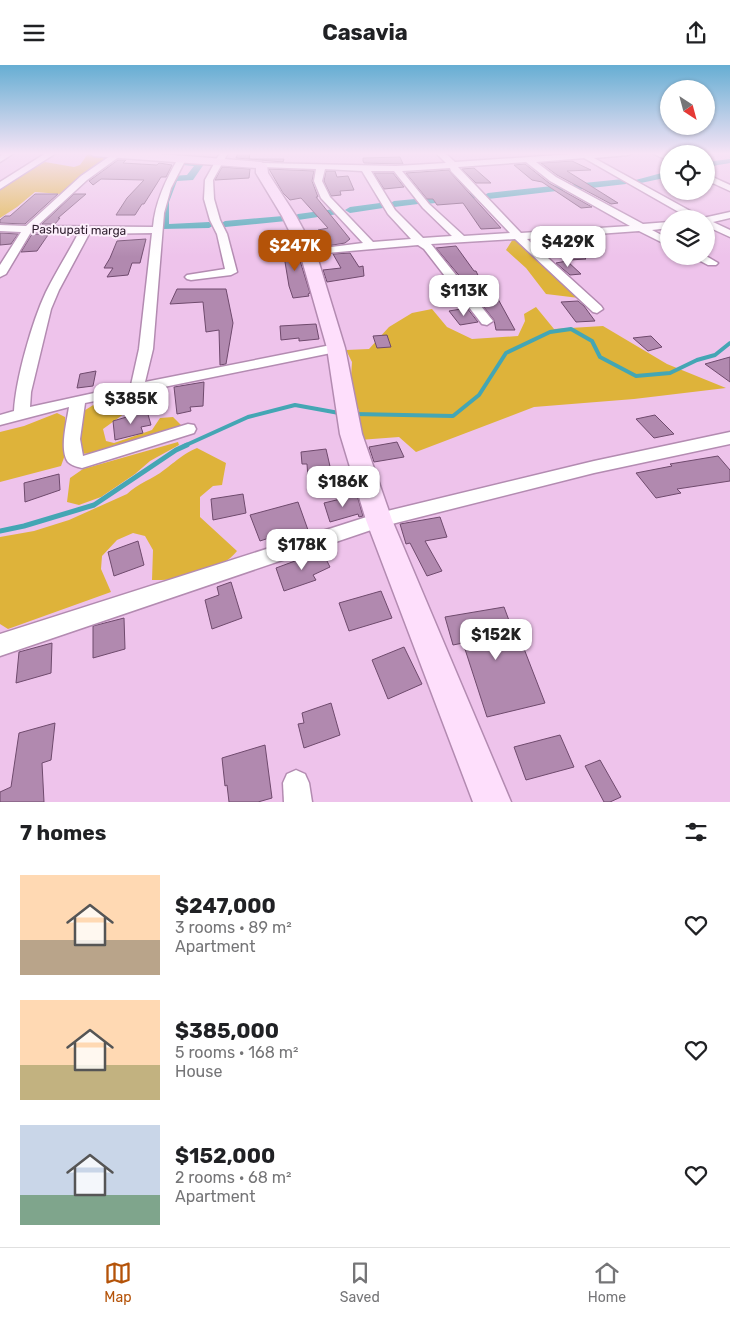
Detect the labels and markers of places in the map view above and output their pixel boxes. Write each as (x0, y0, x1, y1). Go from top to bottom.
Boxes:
pin: $429K (533, 225, 603, 268)
pin: $247K (260, 229, 330, 272)
pin: $113K (429, 275, 499, 317)
pin: $385K (96, 383, 166, 425)
pin: $186K (308, 465, 378, 508)
pin: $178K (267, 529, 337, 571)
pin: $152K (461, 619, 531, 661)

